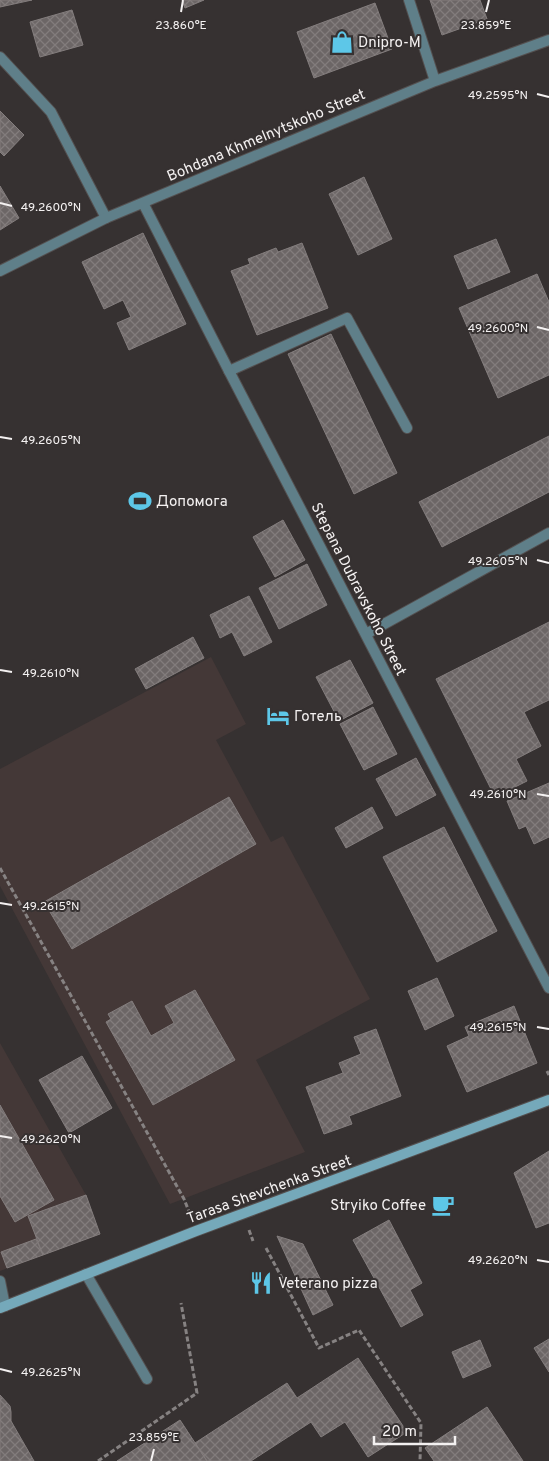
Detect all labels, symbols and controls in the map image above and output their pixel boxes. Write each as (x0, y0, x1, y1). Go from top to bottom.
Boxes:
text: 23.860°E (155, 18, 207, 34)
text: 23.859°E (460, 18, 512, 34)
shop icon: Dnipro-M (329, 29, 355, 55)
place label: Dnipro-M (358, 34, 421, 53)
street label: Bohdana Khmelnytskoho Street (164, 86, 369, 187)
text: 49.2595°N (468, 88, 528, 104)
text: 49.2600°N (21, 200, 81, 216)
text: 49.2600°N (468, 321, 528, 337)
text: 49.2605°N (21, 433, 81, 449)
sports icon: Допомога (127, 488, 153, 514)
place label: Допомога (156, 493, 228, 512)
street label: Stepana Dubravskoho Street (306, 500, 410, 679)
text: 49.2605°N (468, 554, 528, 570)
text: 49.2610°N (22, 666, 80, 682)
hotel icon: Готель (265, 703, 291, 729)
place label: Готель (294, 708, 342, 727)
text: 49.2610°N (469, 787, 527, 803)
text: 49.2615°N (23, 899, 79, 915)
text: 49.2615°N (470, 1020, 526, 1036)
text: 49.2620°N (21, 1132, 81, 1148)
street label: Tarasa Shevchenka Street (185, 1152, 354, 1229)
cafe icon: Stryiko Coffee (430, 1192, 456, 1218)
place label: Stryiko Coffee (330, 1197, 426, 1216)
text: 49.2620°N (468, 1253, 528, 1269)
restaurant icon: Veterano pizza (248, 1270, 274, 1296)
place label: Veterano pizza (278, 1275, 378, 1294)
text: 49.2625°N (21, 1365, 81, 1381)
scale bar (374, 1414, 455, 1446)
text: 20 m (382, 1423, 417, 1442)
text: 23.859°E (128, 1430, 180, 1446)

